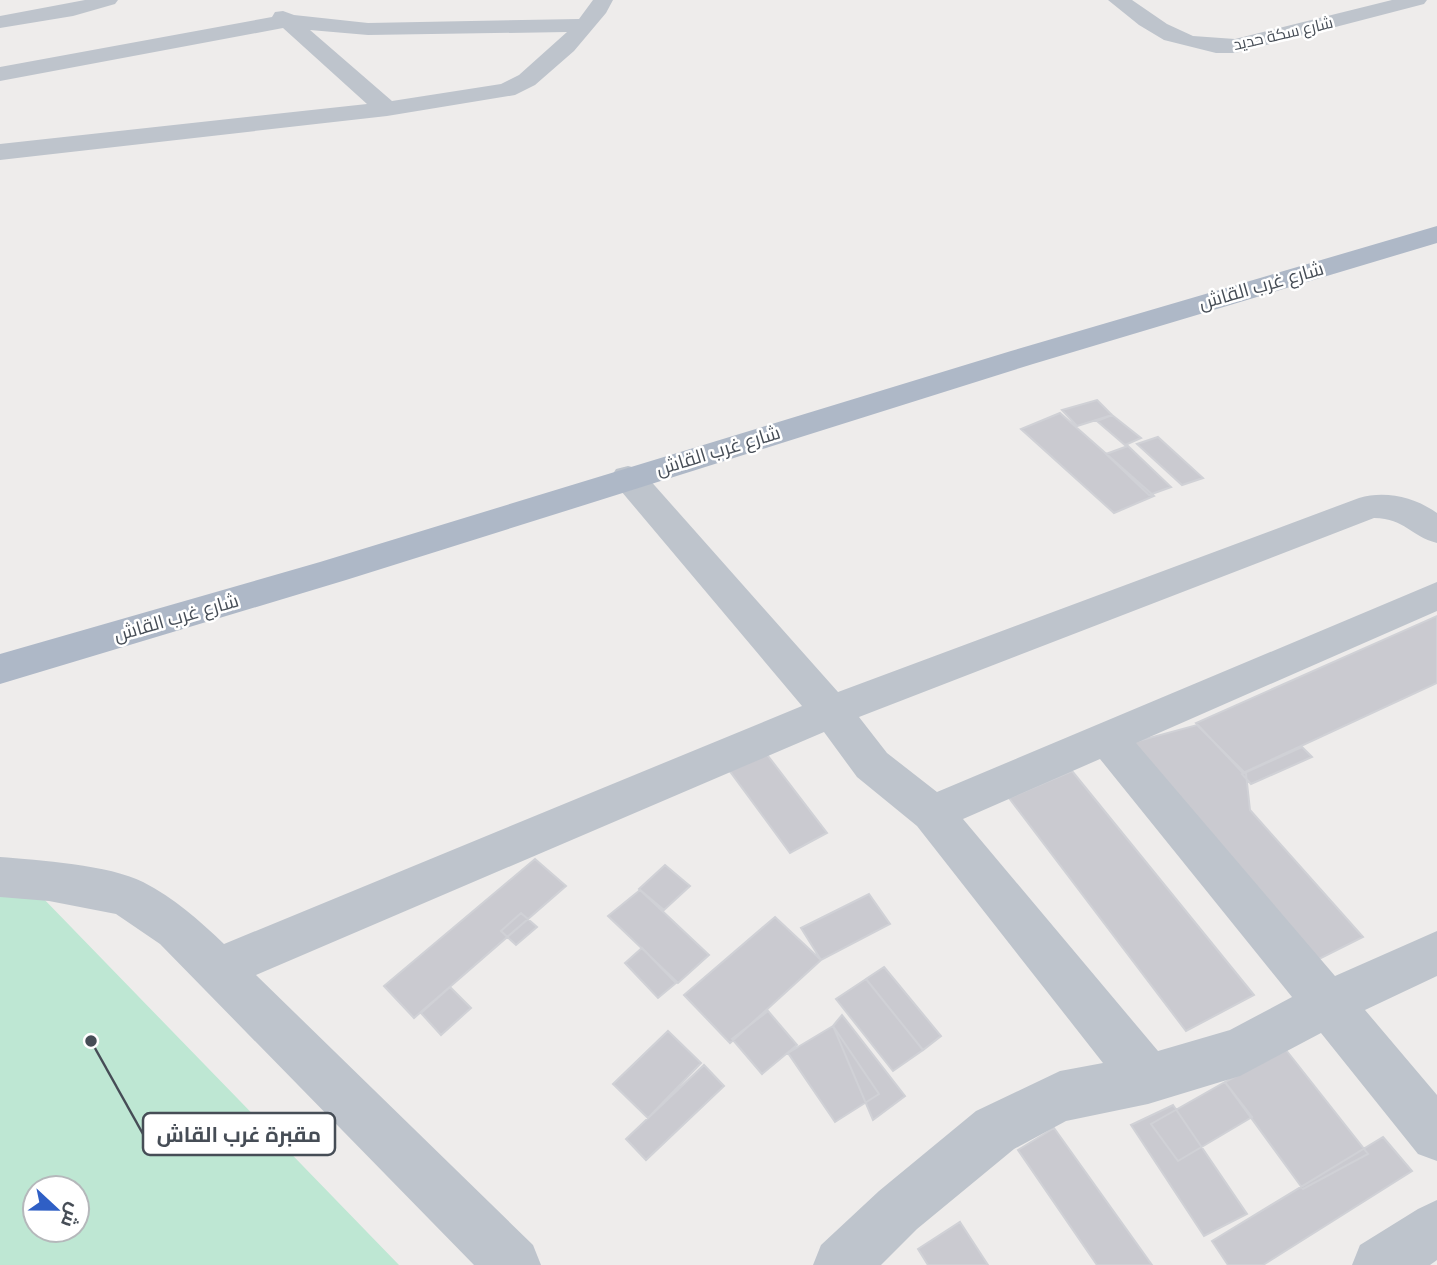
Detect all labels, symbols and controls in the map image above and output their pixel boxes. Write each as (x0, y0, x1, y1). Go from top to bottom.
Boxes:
street label: شارع سكة حديد (1231, 12, 1335, 56)
street label: شارع غرب القاش (1196, 256, 1327, 316)
street label: شارع غرب القاش (653, 420, 784, 482)
street label: شارع غرب القاش (111, 588, 242, 648)
callout: مقبرة غرب القاش (143, 1113, 335, 1155)
text: مقبرة غرب القاش (157, 1120, 321, 1148)
north arrow (21, 1174, 91, 1244)
text: ش (56, 1200, 87, 1231)

